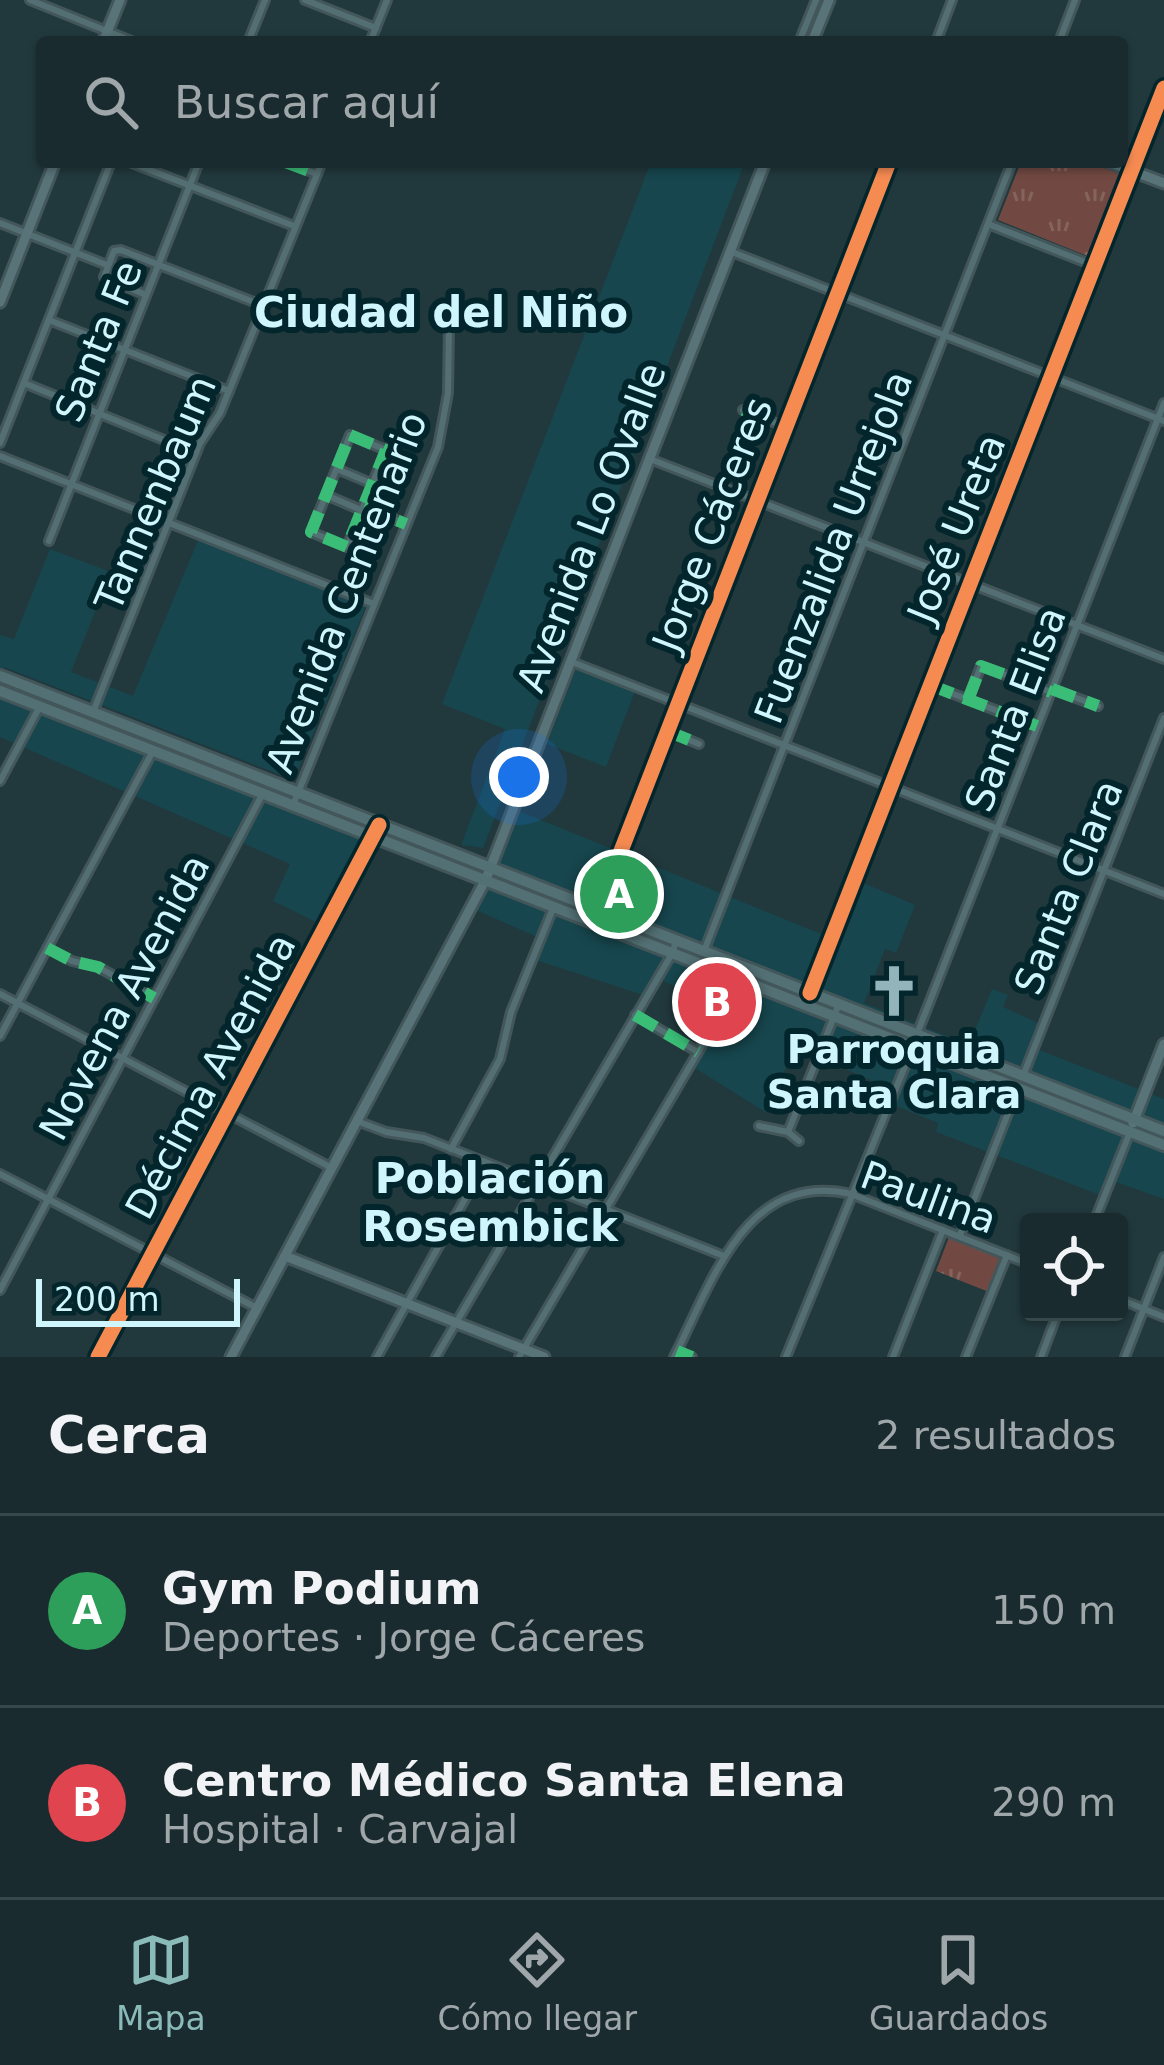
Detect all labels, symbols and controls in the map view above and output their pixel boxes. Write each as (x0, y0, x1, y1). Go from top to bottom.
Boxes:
search box (36, 36, 1128, 168)
icon: search (78, 69, 144, 135)
text: Buscar aquí (174, 76, 439, 129)
street label: Santa Fe (46, 254, 151, 428)
district label: Ciudad del Niño (254, 288, 628, 337)
street label: Avenida Lo Ovalle (508, 356, 675, 698)
street label: Fuenzalida Urrejola (746, 365, 921, 730)
street label: Tannenbaum (85, 369, 225, 618)
street label: Jorge Cáceres (642, 391, 781, 660)
street label: Avenida Centenario (257, 405, 436, 779)
street label: José Ureta (897, 428, 1015, 632)
street label: Santa Elisa (956, 601, 1075, 818)
your location (489, 747, 549, 807)
street label: Santa Clara (1005, 774, 1132, 1001)
street label: Novena Avenida (30, 847, 219, 1148)
pin: A (580, 849, 658, 939)
street label: Décima Avenida (116, 926, 305, 1226)
pin: B (678, 957, 756, 1047)
church icon: Parroquia Santa Clara (865, 962, 923, 1020)
place label: Parroquia Santa Clara (767, 1027, 1021, 1117)
street label: Paulina (855, 1152, 1003, 1243)
district label: Población Rosembick (362, 1154, 619, 1251)
map controls (1020, 1213, 1128, 1321)
button: locate (1020, 1213, 1128, 1321)
scale bar (36, 1273, 240, 1326)
text: 200 m (54, 1280, 160, 1319)
text: Cerca (48, 1406, 210, 1465)
text: 2 resultados (876, 1413, 1116, 1458)
text: Gym Podium (162, 1562, 481, 1615)
text: A (72, 1588, 102, 1633)
text: 150 m (991, 1588, 1116, 1633)
text: Deportes · Jorge Cáceres (162, 1615, 645, 1660)
text: Centro Médico Santa Elena (162, 1754, 846, 1807)
text: B (72, 1780, 102, 1825)
text: 290 m (991, 1780, 1116, 1825)
text: Hospital · Carvajal (162, 1807, 518, 1852)
tab: Mapa (116, 1927, 206, 2038)
tab: Cómo llegar (438, 1927, 637, 2038)
tab: Guardados (869, 1927, 1048, 2038)

